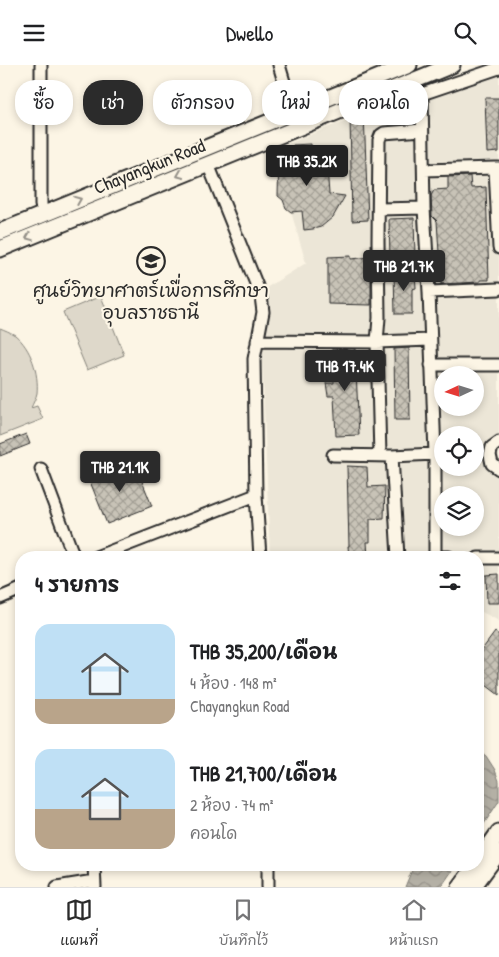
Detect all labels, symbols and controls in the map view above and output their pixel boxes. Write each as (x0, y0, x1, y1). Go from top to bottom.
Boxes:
text: Dwello (226, 18, 273, 48)
icon: menu (20, 19, 48, 47)
icon: search (451, 19, 479, 47)
chip: ซื้อ (15, 80, 73, 125)
chip: เช่า (83, 80, 143, 125)
chip: ตัวกรอง (153, 80, 252, 125)
chip: ใหม่ (262, 80, 329, 125)
chip: คอนโด (339, 80, 428, 125)
street label: Chayangkun Road (89, 132, 209, 200)
pin: THB 35.2K (250, 145, 364, 187)
text: THB 35.2K (277, 150, 337, 172)
one-way arrow (176, 169, 185, 180)
one-way arrow (73, 196, 81, 206)
one-way arrow (25, 231, 34, 241)
school or university icon: ศูนย์วิทยาศาตร์เพื่อการศึกษา อุบลราชธานี (136, 246, 166, 276)
pin: THB 21.7K (347, 249, 461, 292)
text: THB 21.7K (374, 255, 434, 277)
place label: ศูนย์วิทยาศาตร์เพื่อการศึกษา อุบลราชธานี (33, 273, 269, 327)
pin: THB 17.4K (288, 349, 402, 392)
text: THB 17.4K (316, 355, 374, 377)
north arrow (434, 366, 484, 416)
map controls (434, 366, 484, 536)
button: locate (434, 426, 484, 476)
pin: THB 21.1K (63, 451, 177, 493)
text: THB 21.1K (91, 456, 149, 478)
button: layers (434, 486, 484, 536)
icon: filters (436, 567, 464, 595)
text: 4 รายการ (35, 570, 119, 599)
text: THB 35,200/เดือน (190, 637, 337, 666)
icon: home (75, 644, 135, 704)
text: 4 ห้อง · 148 m² (190, 672, 277, 694)
text: Chayangkun Road (190, 695, 289, 717)
text: THB 21,700/เดือน (190, 759, 337, 788)
icon: home (75, 769, 135, 829)
text: 2 ห้อง · 74 m² (190, 794, 273, 816)
text: คอนโด (190, 822, 237, 844)
tab: แผนที่ (60, 896, 98, 950)
tab: บันทึกไว้ (219, 896, 268, 950)
tab: หน้าแรก (389, 896, 439, 950)

